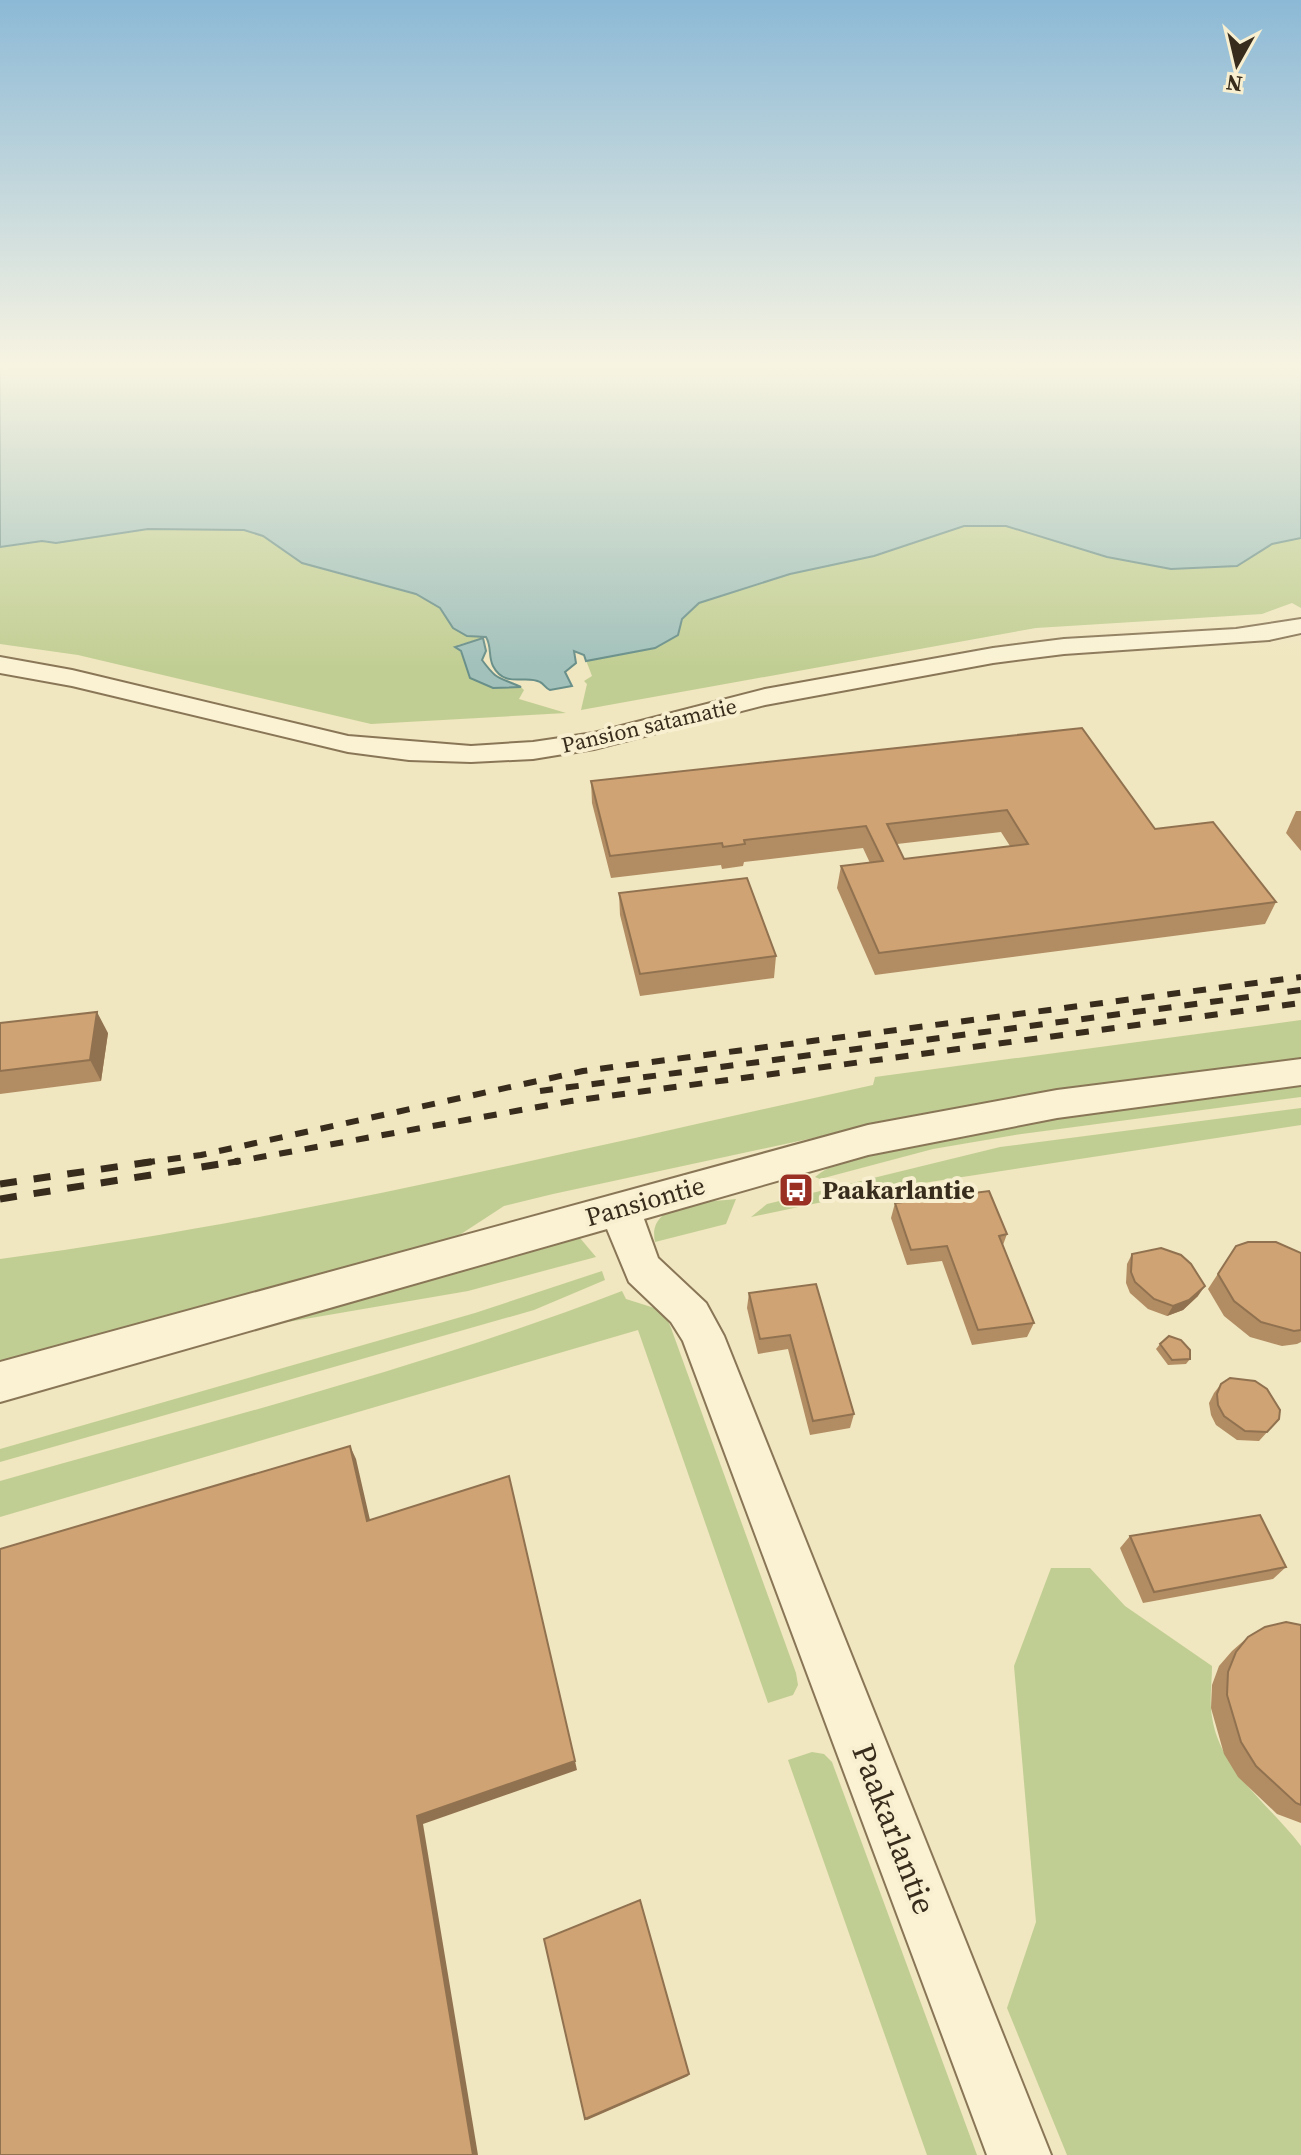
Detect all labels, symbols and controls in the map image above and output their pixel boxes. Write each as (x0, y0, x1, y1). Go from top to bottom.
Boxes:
north arrow (1197, 24, 1277, 104)
text: N (1224, 68, 1244, 100)
street label: Pansion satamatie (558, 690, 740, 760)
street label: Pansiontie (581, 1167, 709, 1235)
bus stop icon: Paakarlantie (777, 1171, 815, 1209)
place label: Paakarlantie (822, 1172, 975, 1208)
street label: Paakarlantie (841, 1738, 947, 1920)

